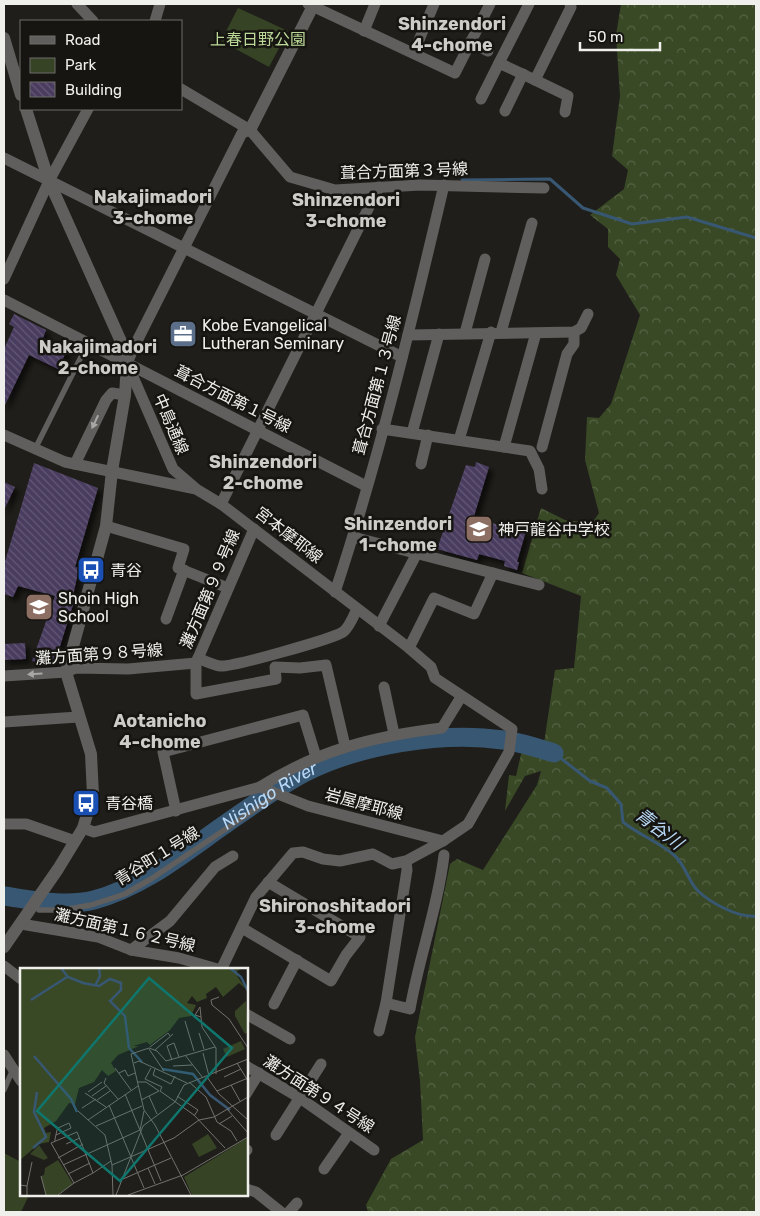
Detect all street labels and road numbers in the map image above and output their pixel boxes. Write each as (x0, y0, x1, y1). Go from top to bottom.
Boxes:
street label: 葺合方面第３号線 (340, 159, 468, 183)
street label: 葺合方面第１３号線 (349, 313, 405, 457)
street label: 葺合方面第１号線 (172, 361, 294, 437)
street label: 中島通線 (150, 391, 192, 457)
street label: 宮本摩耶線 (252, 503, 326, 567)
street label: 灘方面第９９号線 (176, 526, 244, 652)
street label: 灘方面第９８号線 (34, 640, 164, 668)
street label: 岩屋摩耶線 (323, 784, 405, 824)
street label: 青谷町１号線 (111, 823, 203, 889)
street label: 灘方面第１６２号線 (53, 905, 197, 955)
street label: 灘方面第９４号線 (260, 1051, 378, 1137)

